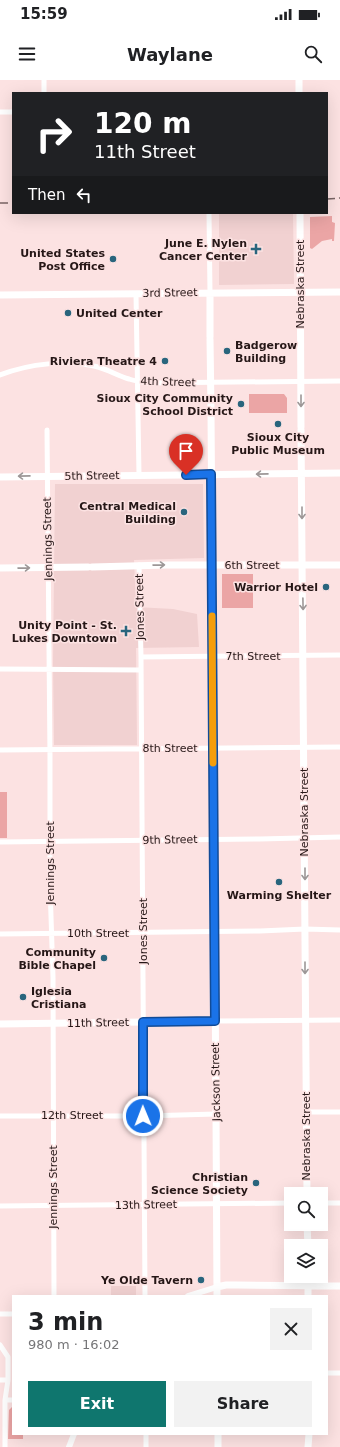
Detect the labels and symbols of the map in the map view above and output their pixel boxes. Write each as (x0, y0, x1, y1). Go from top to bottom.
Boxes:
place label: June E. Nylen Cancer Center (159, 237, 248, 263)
street label: Nebraska Street (294, 239, 307, 328)
marker: June E. Nylen Cancer Center (250, 243, 262, 255)
place label: United States Post Office (20, 247, 105, 273)
marker: United States Post Office (108, 254, 118, 264)
street label: 3rd Street (142, 286, 198, 300)
place label: United Center (76, 307, 163, 320)
marker: United Center (63, 308, 73, 318)
place label: Badgerow Building (235, 339, 297, 365)
marker: Badgerow Building (222, 346, 232, 356)
place label: Riviera Theatre 4 (50, 355, 157, 368)
marker: Riviera Theatre 4 (160, 356, 170, 366)
street label: 4th Street (140, 375, 196, 389)
place label: Sioux City Community School District (96, 392, 233, 418)
one-way arrow (297, 394, 305, 407)
marker: Sioux City Community School District (236, 399, 246, 409)
marker: Sioux City Public Museum (273, 419, 283, 429)
place label: Sioux City Public Museum (231, 431, 325, 457)
pin (169, 434, 203, 475)
street label: 5th Street (64, 469, 120, 483)
one-way arrow (256, 470, 269, 478)
one-way arrow (18, 472, 31, 480)
street label: Jennings Street (41, 496, 55, 582)
place label: Central Medical Building (79, 500, 176, 526)
one-way arrow (298, 506, 306, 519)
marker: Central Medical Building (179, 507, 189, 517)
street label: 6th Street (224, 559, 280, 572)
one-way arrow (152, 561, 165, 569)
one-way arrow (17, 564, 30, 571)
street label: Jones Street (133, 573, 147, 641)
place label: Warrior Hotel (234, 581, 318, 594)
marker: Warrior Hotel (321, 582, 331, 592)
one-way arrow (299, 597, 307, 610)
place label: Unity Point - St. Lukes Downtown (12, 619, 117, 645)
marker: Unity Point - St. Lukes Downtown (120, 625, 132, 637)
street label: 7th Street (225, 650, 281, 663)
street label: 8th Street (142, 742, 198, 755)
street label: Nebraska Street (298, 767, 311, 856)
street label: Jennings Street (44, 821, 57, 906)
street label: 9th Street (142, 833, 198, 847)
one-way arrow (301, 867, 309, 880)
marker: Warming Shelter (274, 877, 284, 887)
place label: Warming Shelter (227, 889, 332, 902)
street label: Jones Street (137, 897, 150, 965)
street label: 10th Street (67, 927, 130, 940)
place label: Community Bible Chapel (18, 946, 96, 972)
marker: Community Bible Chapel (99, 953, 109, 963)
one-way arrow (301, 961, 309, 974)
place label: Iglesia Cristiana (31, 985, 87, 1011)
marker: Iglesia Cristiana (18, 992, 28, 1002)
street label: 11th Street (67, 1016, 130, 1030)
street label: Jackson Street (209, 1042, 223, 1122)
street label: Nebraska Street (300, 1091, 313, 1180)
position arrow (122, 1095, 164, 1137)
street label: 12th Street (41, 1109, 104, 1122)
street label: Jennings Street (47, 1145, 60, 1230)
place label: Christian Science Society (151, 1171, 248, 1197)
marker: Christian Science Society (251, 1178, 261, 1188)
street label: 13th Street (115, 1198, 178, 1212)
place label: Ye Olde Tavern (100, 1274, 193, 1287)
marker: Ye Olde Tavern (196, 1275, 206, 1285)

